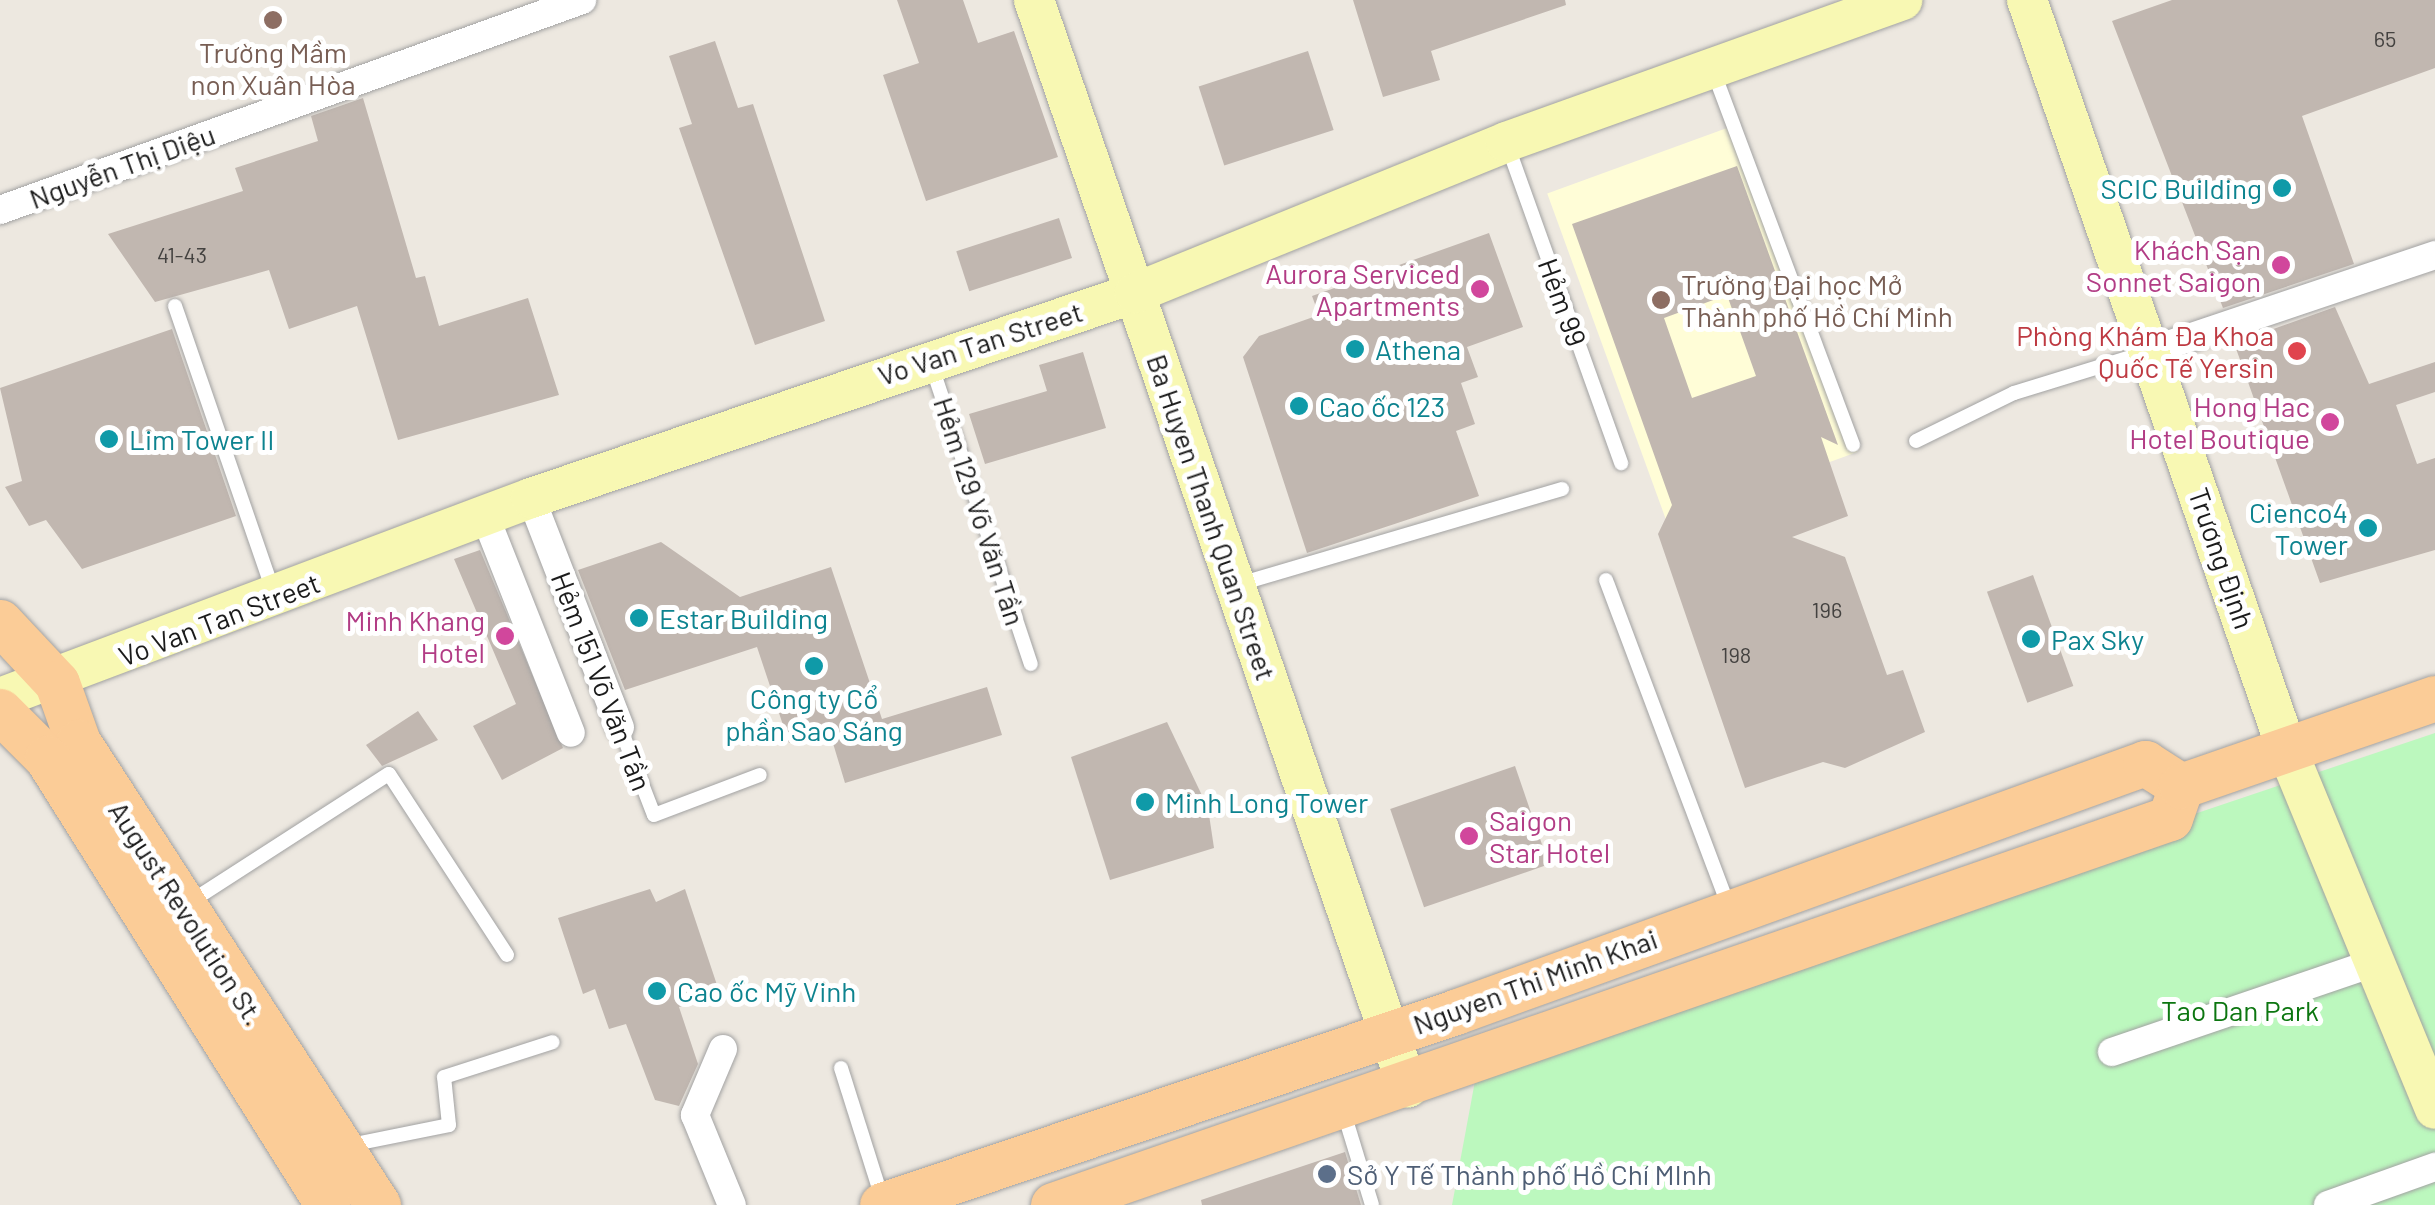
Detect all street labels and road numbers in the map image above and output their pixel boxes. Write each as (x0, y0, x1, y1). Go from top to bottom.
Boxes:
street label: Nguyễn Thị Diệu (25, 117, 219, 215)
street label: Hẻm 99 (1532, 253, 1594, 351)
street label: Vo Van Tan Street (873, 294, 1087, 392)
street label: Ba Huyen Thanh Quan Street (1140, 350, 1284, 684)
street label: Hẻm 129 Võ Văn Tần (927, 393, 1033, 629)
street label: Trương Định (2182, 483, 2262, 633)
street label: Vo Van Tan Street (114, 565, 324, 673)
street label: Hẻm 151 Võ Văn Tần (545, 567, 659, 795)
street label: August Revolution St. (102, 795, 272, 1031)
street label: Nguyen Thi Minh Khai (1408, 921, 1662, 1041)

